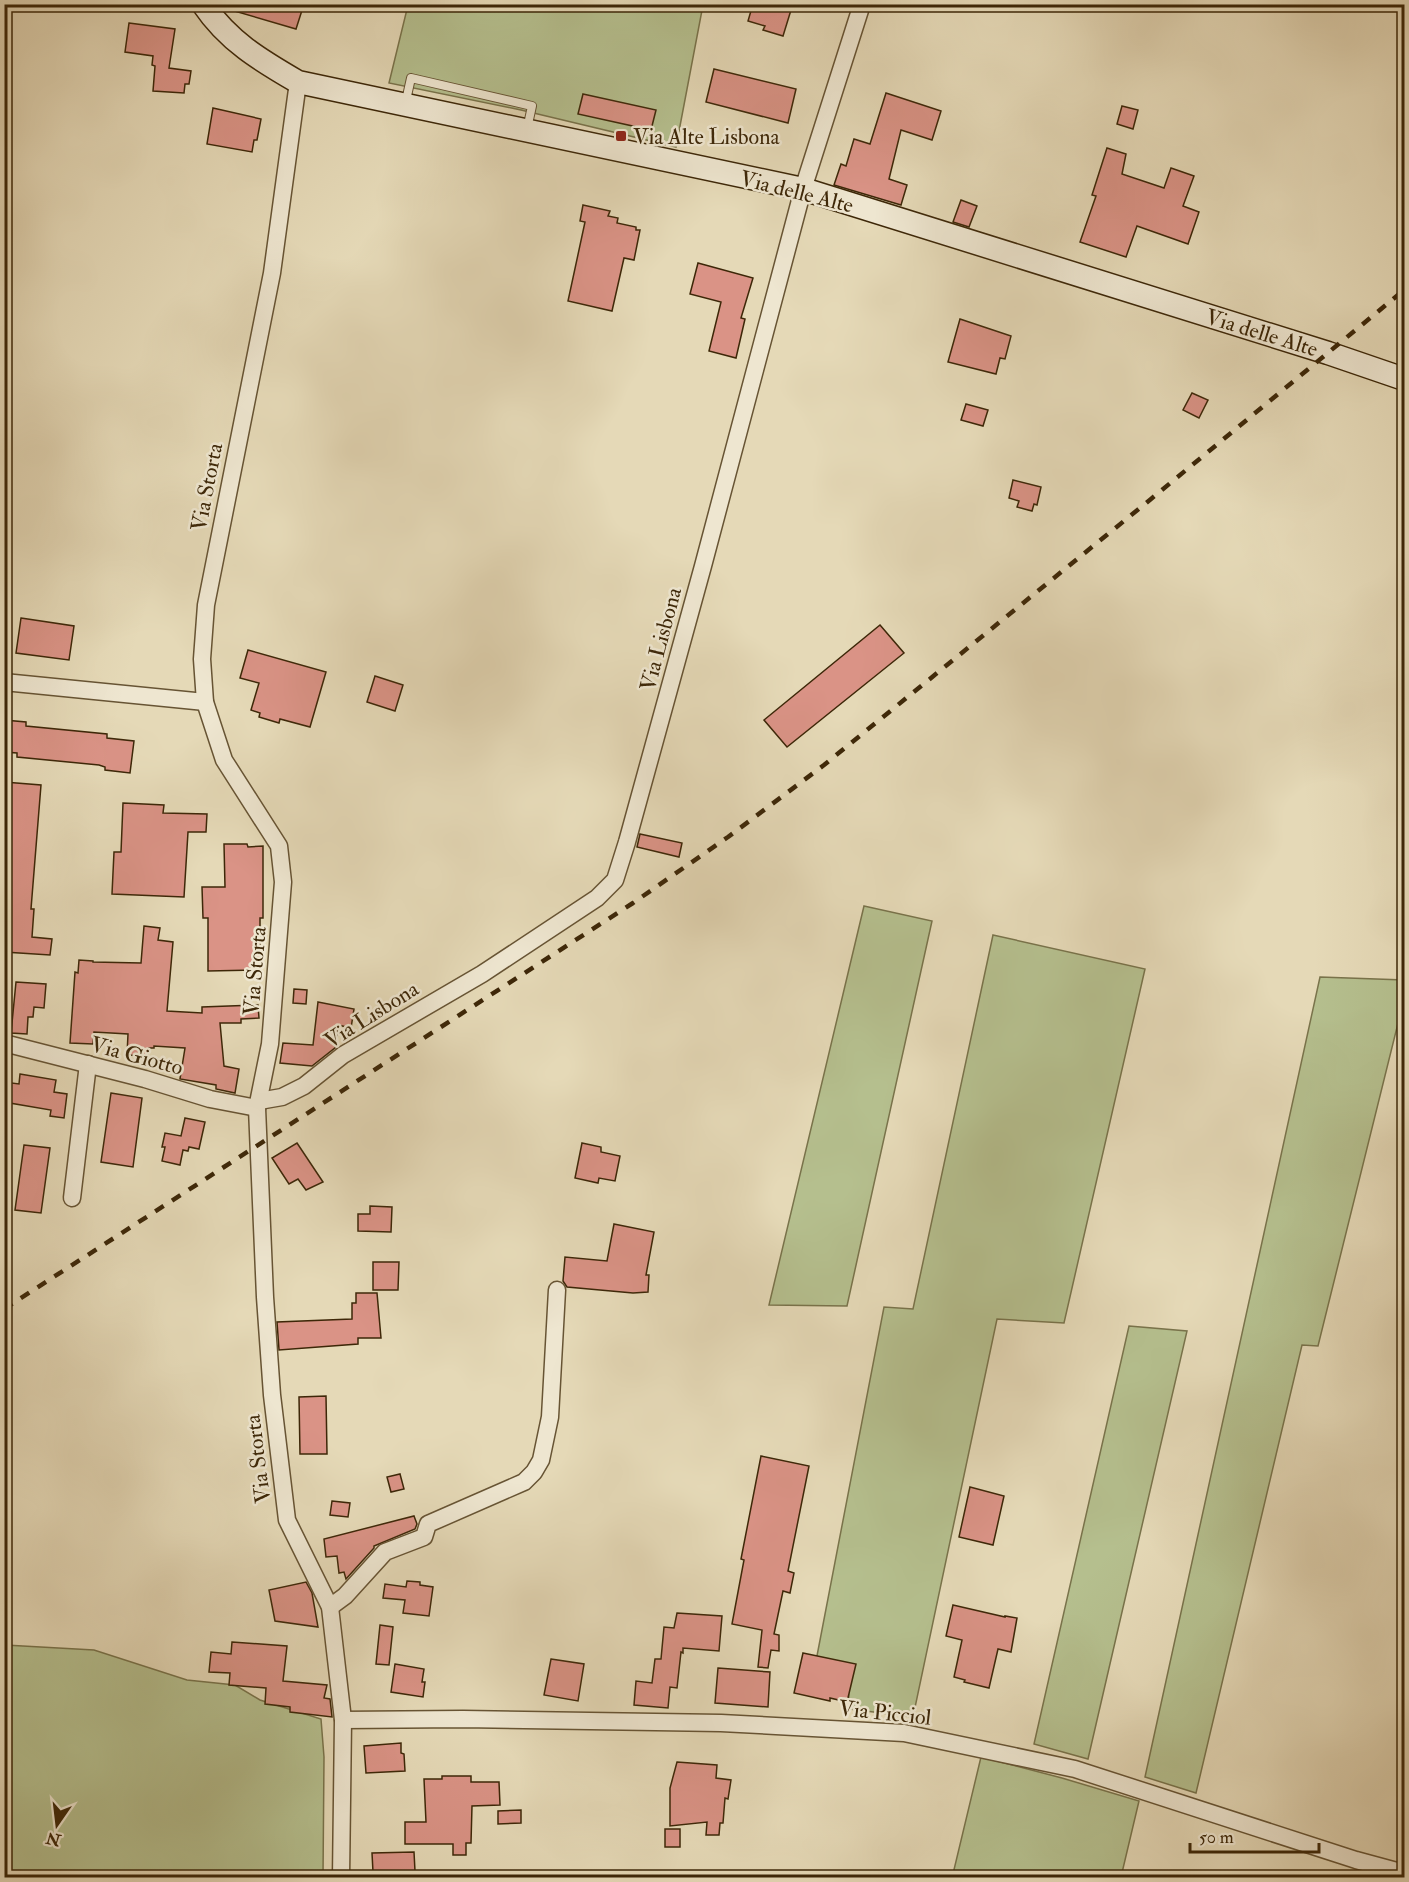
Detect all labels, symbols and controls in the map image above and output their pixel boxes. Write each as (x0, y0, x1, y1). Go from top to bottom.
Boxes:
place label: Via Alte Lisbona (633, 123, 781, 151)
marker: Via Alte Lisbona (614, 129, 628, 143)
street label: Via delle Alte (737, 164, 856, 220)
street label: Via delle Alte (1202, 303, 1321, 363)
street label: Via Storta (185, 440, 229, 534)
street label: Via Lisbona (634, 583, 688, 694)
street label: Via Storta (237, 924, 273, 1017)
street label: Via Lisbona (319, 974, 425, 1055)
street label: Via Giotto (87, 1030, 186, 1082)
street label: Via Storta (239, 1412, 277, 1505)
street label: Via Picciol (837, 1694, 933, 1732)
north arrow (27, 1795, 87, 1855)
scale bar (1190, 1816, 1319, 1854)
text: 50 m (1199, 1826, 1234, 1849)
text: N (44, 1827, 64, 1850)

